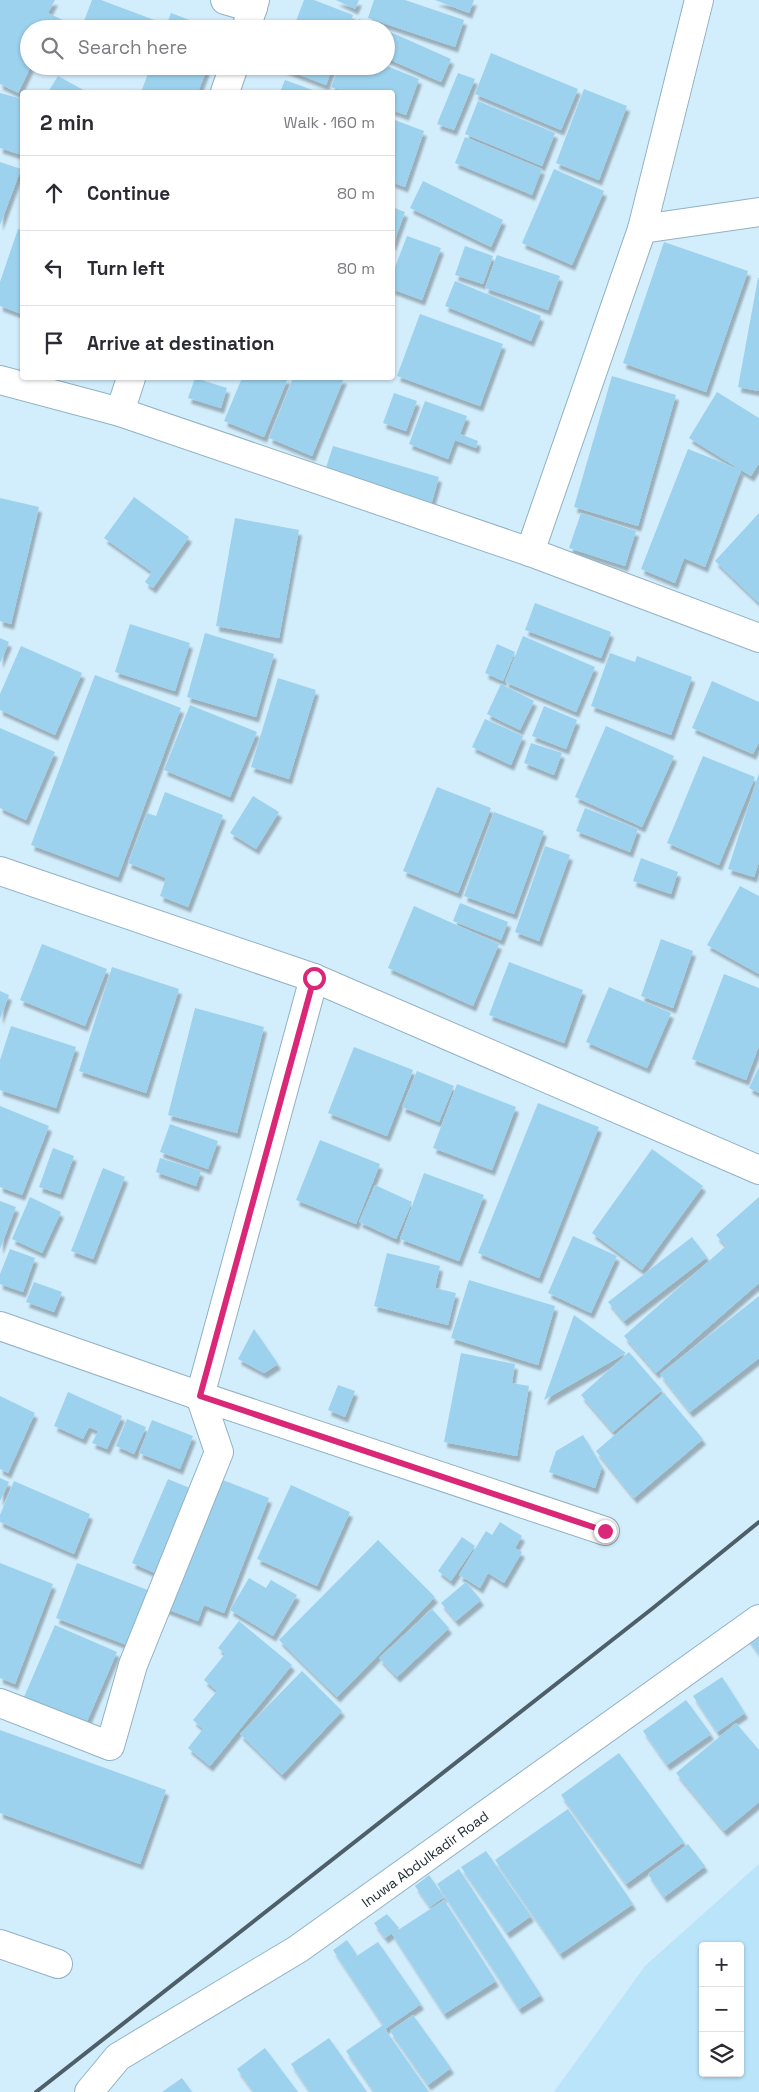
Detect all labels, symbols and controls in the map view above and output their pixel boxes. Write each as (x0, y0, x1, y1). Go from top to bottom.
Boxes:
search box (20, 20, 395, 75)
icon: search (38, 34, 66, 62)
text: Search here (78, 35, 188, 60)
text: 2 min (40, 109, 94, 136)
text: Walk · 160 m (284, 112, 375, 133)
icon: ahead (40, 179, 68, 207)
text: Continue (87, 181, 170, 206)
text: 80 m (337, 183, 375, 204)
icon: left (40, 254, 68, 282)
text: Turn left (87, 256, 165, 281)
text: 80 m (337, 258, 375, 279)
icon: arrive (40, 329, 68, 357)
text: Arrive at destination (87, 331, 275, 356)
route start (303, 967, 326, 990)
route end (594, 1520, 617, 1543)
street label: Inuwa Abdulkadir Road (358, 1807, 492, 1911)
map controls (699, 1942, 744, 2077)
button: + (699, 1942, 744, 1987)
button: − (699, 1987, 744, 2032)
button: layers (699, 2032, 744, 2077)

